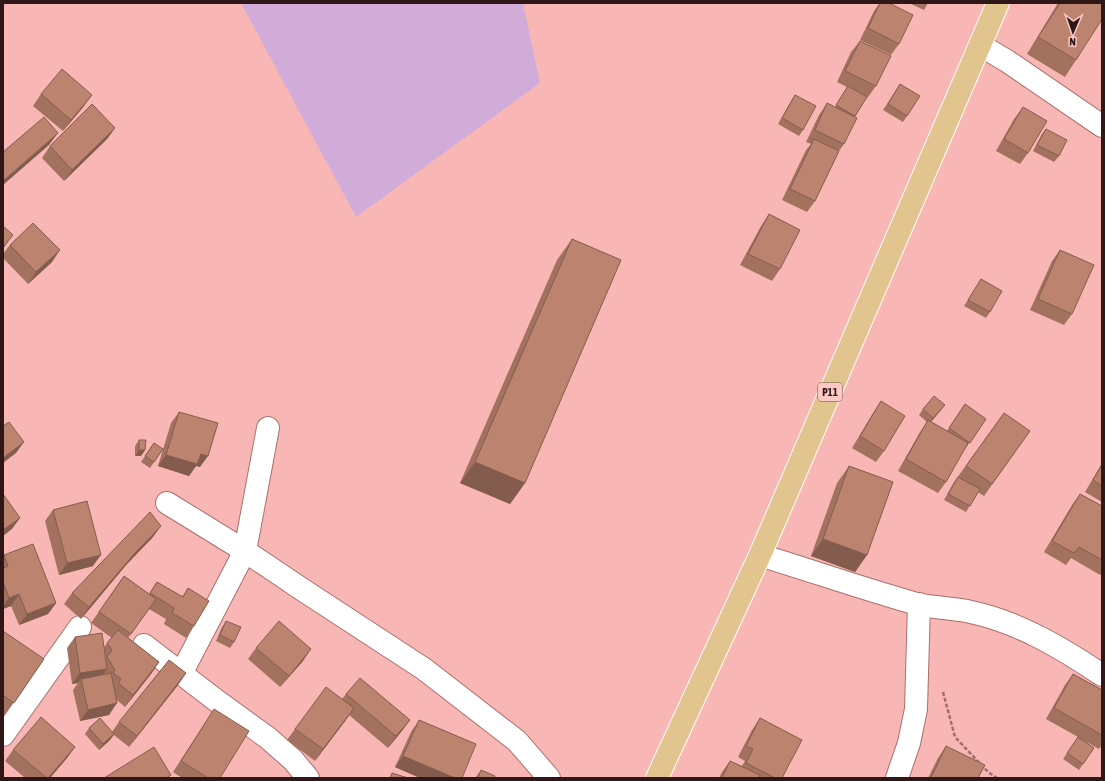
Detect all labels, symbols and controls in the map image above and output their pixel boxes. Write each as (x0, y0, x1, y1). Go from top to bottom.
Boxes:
north arrow (1053, 12, 1093, 52)
text: N (1069, 36, 1076, 48)
road number: P11 (818, 383, 842, 401)

